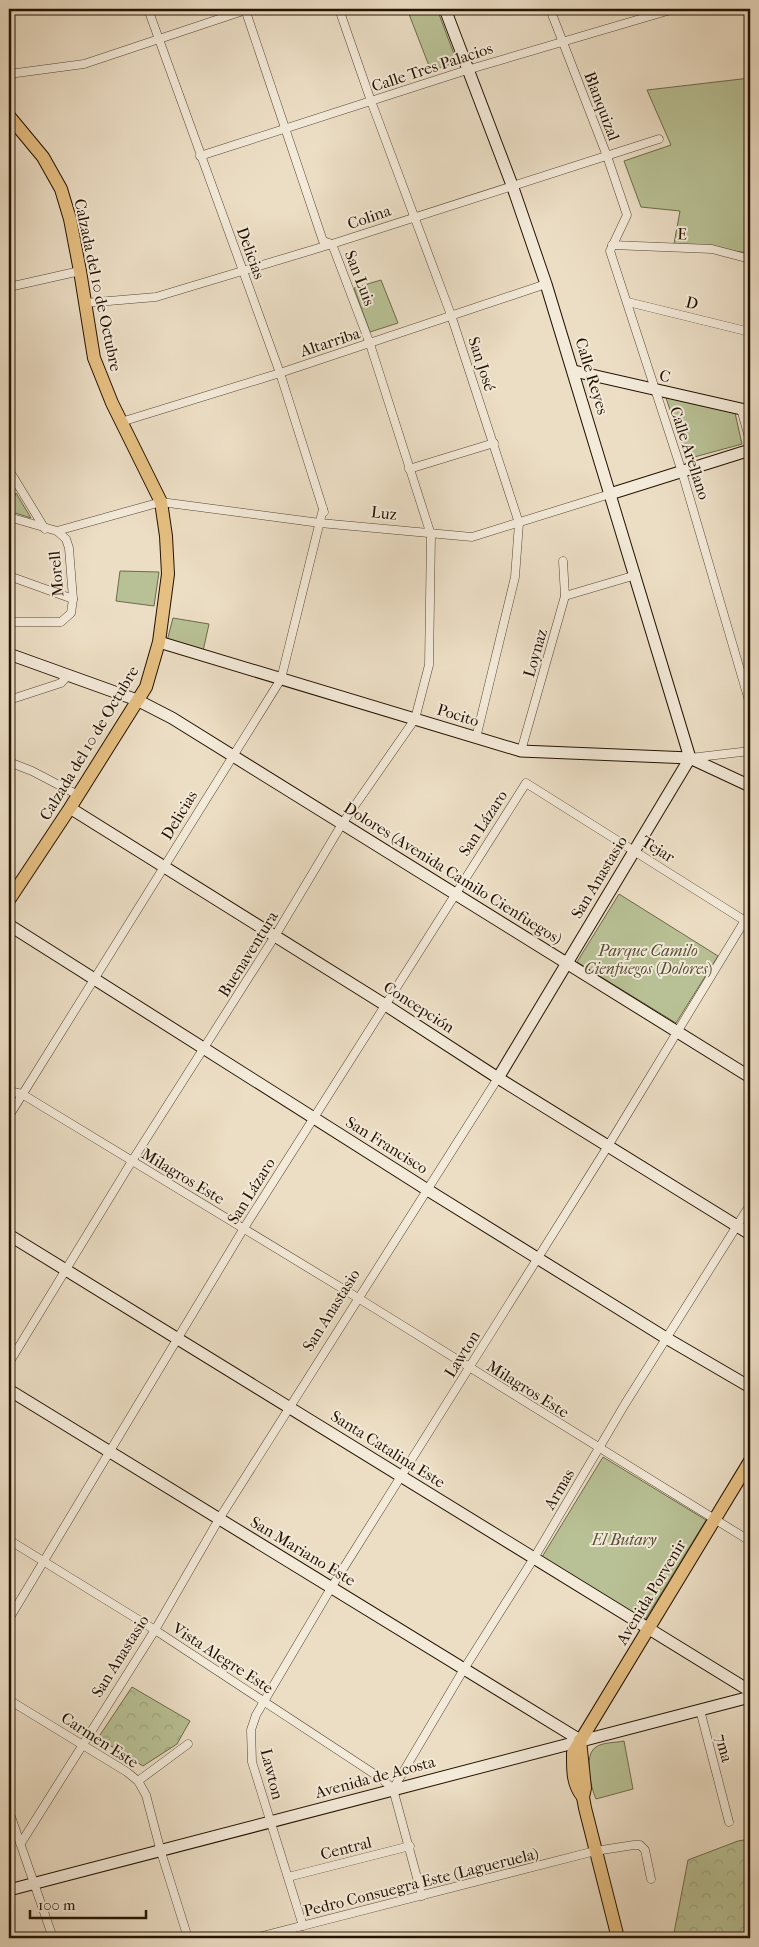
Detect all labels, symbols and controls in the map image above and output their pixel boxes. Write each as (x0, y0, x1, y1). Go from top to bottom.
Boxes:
street label: Calle Tres Palacios (369, 38, 495, 96)
street label: Blanquizal (580, 69, 624, 144)
street label: Calzada del 10 de Octubre (70, 197, 126, 373)
street label: Colina (345, 201, 394, 233)
street label: Delicias (233, 224, 269, 282)
street label: E (677, 224, 687, 244)
street label: San Luis (341, 248, 379, 308)
street label: D (684, 292, 700, 314)
street label: Altarriba (297, 323, 363, 361)
street label: San José (464, 334, 500, 394)
street label: Calle Reyes (571, 335, 613, 417)
street label: C (658, 366, 672, 386)
street label: Calle Arellano (666, 404, 714, 502)
street label: Luz (370, 502, 398, 524)
street label: Morell (44, 550, 67, 598)
street label: Loynaz (519, 627, 551, 679)
street label: Calzada del 10 de Octubre (35, 662, 143, 823)
street label: Pocito (435, 700, 481, 730)
street label: San Lázaro (455, 786, 511, 860)
street label: Delicias (157, 787, 201, 843)
street label: Dolores (Avenida Camilo Cienfuegos) (340, 798, 566, 948)
street label: Tejar (638, 831, 678, 867)
street label: San Anastasio (567, 832, 631, 922)
street label: Buenaventura (214, 907, 282, 1000)
park label: Parque Camilo Cienfuegos (Dolores) (584, 941, 712, 978)
street label: Concepción (380, 977, 459, 1037)
street label: San Francisco (342, 1112, 432, 1178)
street label: Milagros Este (138, 1144, 228, 1208)
street label: San Lázaro (223, 1154, 279, 1228)
street label: San Anastasio (298, 1265, 364, 1355)
street label: Lawton (440, 1326, 484, 1381)
street label: Milagros Este (483, 1356, 573, 1422)
street label: Santa Catalina Este (327, 1406, 449, 1492)
street label: Armas (539, 1465, 578, 1514)
street label: San Mariano Este (247, 1512, 359, 1590)
park label: El Butary (591, 1530, 657, 1549)
street label: Avenida Porvenir (612, 1536, 690, 1649)
street label: San Anastasio (87, 1611, 153, 1701)
street label: Vista Alegre Este (168, 1618, 277, 1698)
street label: Carmen Este (58, 1708, 142, 1772)
street label: 7ma (711, 1732, 737, 1765)
street label: Lawton (257, 1747, 288, 1802)
street label: Avenida de Acosta (312, 1752, 438, 1802)
street label: Central (318, 1832, 374, 1864)
street label: Pedro Consuegra Este (Lagueruela) (302, 1844, 540, 1920)
scale bar (30, 1887, 146, 1919)
text: 100 m (38, 1896, 76, 1914)

